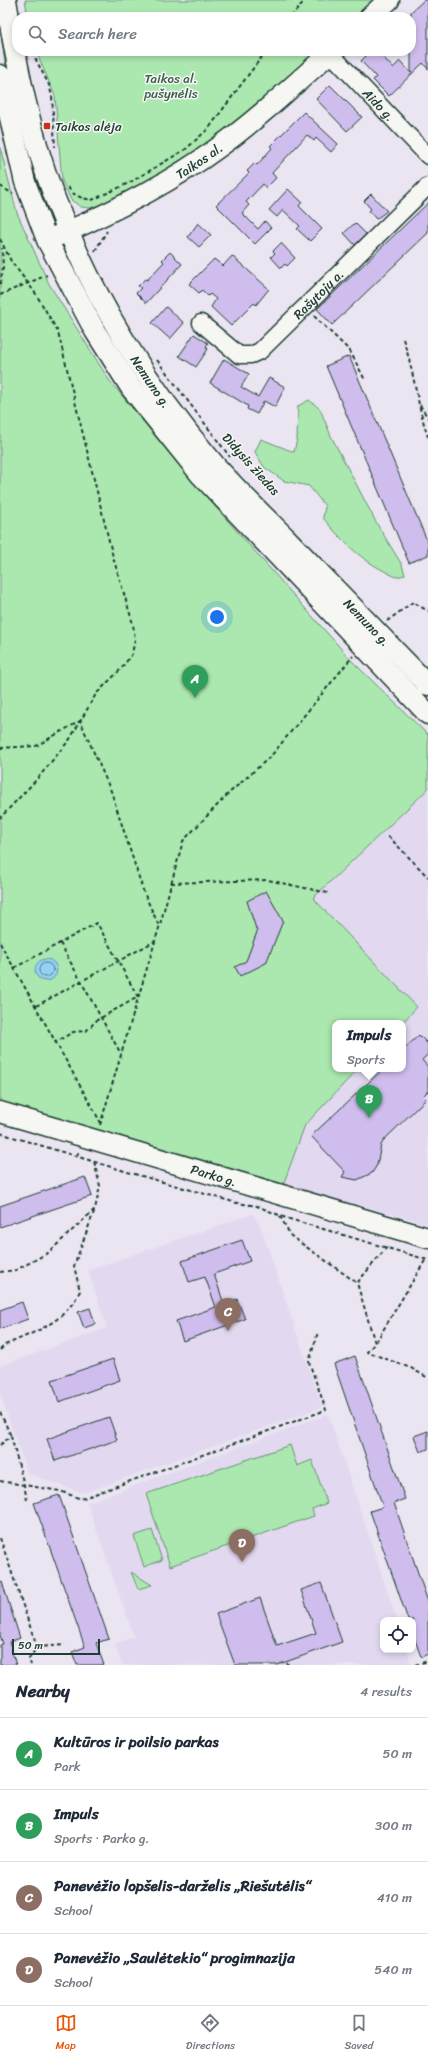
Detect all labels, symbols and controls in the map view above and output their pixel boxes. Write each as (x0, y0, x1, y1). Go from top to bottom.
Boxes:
search box (12, 12, 416, 56)
text: Search here (58, 21, 137, 47)
icon: search (26, 23, 48, 45)
park label: Taikos al. pušynėlis (143, 67, 198, 105)
street label: Aido g. (356, 81, 401, 127)
place label: Taikos alėja (55, 115, 122, 138)
marker: Taikos alėja (42, 121, 52, 131)
street label: Taikos al. (171, 136, 228, 185)
street label: Rašytojų a. (287, 263, 349, 325)
street label: Nemuno g. (125, 350, 177, 413)
street label: Didysis žiedas (216, 427, 286, 501)
street label: Nemuno g. (338, 593, 396, 652)
your location (207, 607, 227, 627)
pin: A (182, 665, 208, 698)
popup (332, 1020, 406, 1072)
text: Impuls (347, 1022, 391, 1048)
text: Sports (347, 1048, 385, 1071)
pin: B (356, 1085, 382, 1118)
street label: Parko g. (188, 1157, 240, 1193)
pin: C (215, 1298, 241, 1331)
pin: D (229, 1529, 255, 1562)
map controls (380, 1617, 416, 1653)
button: locate (380, 1617, 416, 1653)
text: 50 m (18, 1636, 43, 1655)
scale bar (12, 1637, 100, 1656)
text: Nearby (16, 1676, 70, 1706)
text: 4 results (360, 1680, 412, 1703)
text: Kultūros ir poilsio parkas (54, 1729, 219, 1755)
text: A (25, 1742, 33, 1765)
text: 50 m (382, 1742, 412, 1765)
text: Park (54, 1755, 81, 1778)
text: Impuls (54, 1801, 99, 1827)
text: B (25, 1814, 33, 1837)
text: 300 m (375, 1814, 412, 1837)
text: Sports · Parko g. (54, 1827, 150, 1850)
text: Panevėžio lopšelis-darželis „Riešutėlis“ (54, 1873, 311, 1899)
text: C (25, 1886, 33, 1909)
text: 410 m (377, 1886, 412, 1909)
text: School (54, 1899, 92, 1922)
text: Panevėžio „Saulėtekio“ progimnazija (54, 1945, 295, 1971)
text: D (25, 1958, 33, 1981)
text: 540 m (374, 1958, 412, 1981)
text: School (54, 1971, 92, 1994)
tab: Map (55, 2012, 77, 2055)
tab: Directions (186, 2012, 235, 2055)
tab: Saved (344, 2012, 373, 2055)

